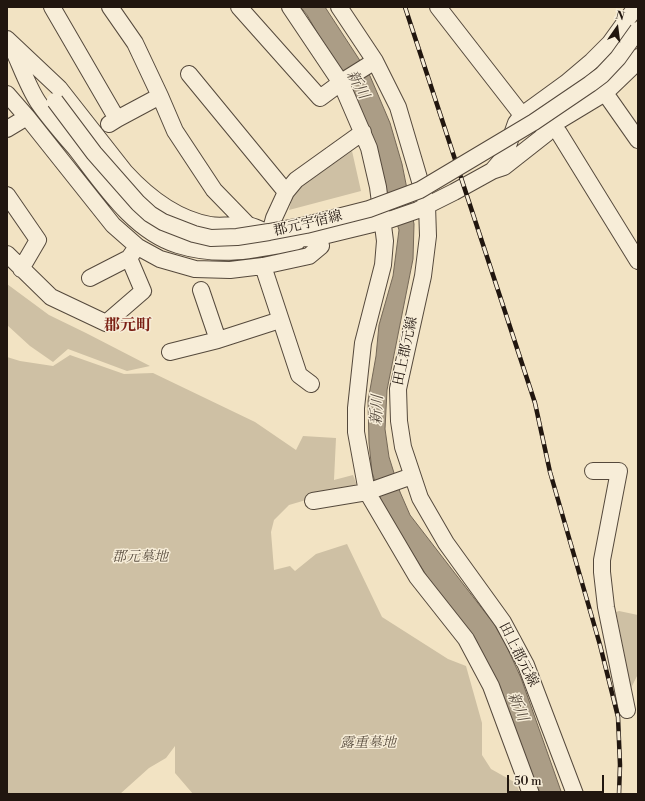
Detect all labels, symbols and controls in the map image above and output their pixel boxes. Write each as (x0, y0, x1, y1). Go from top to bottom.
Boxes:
north arrow (597, 8, 637, 48)
text: N (614, 9, 626, 24)
water label: 新川 (342, 68, 372, 102)
street label: 郡元宇宿線 (272, 208, 344, 240)
street label: 田上郡元線 (391, 315, 421, 387)
district label: 郡元町 (104, 316, 152, 336)
water label: 新川 (368, 395, 388, 425)
park label: 郡元墓地 (112, 550, 168, 566)
street label: 田上郡元線 (495, 620, 541, 690)
water label: 新川 (503, 690, 531, 724)
park label: 露重墓地 (340, 736, 396, 752)
scale bar (509, 767, 606, 793)
text: 50 m (514, 774, 542, 789)

